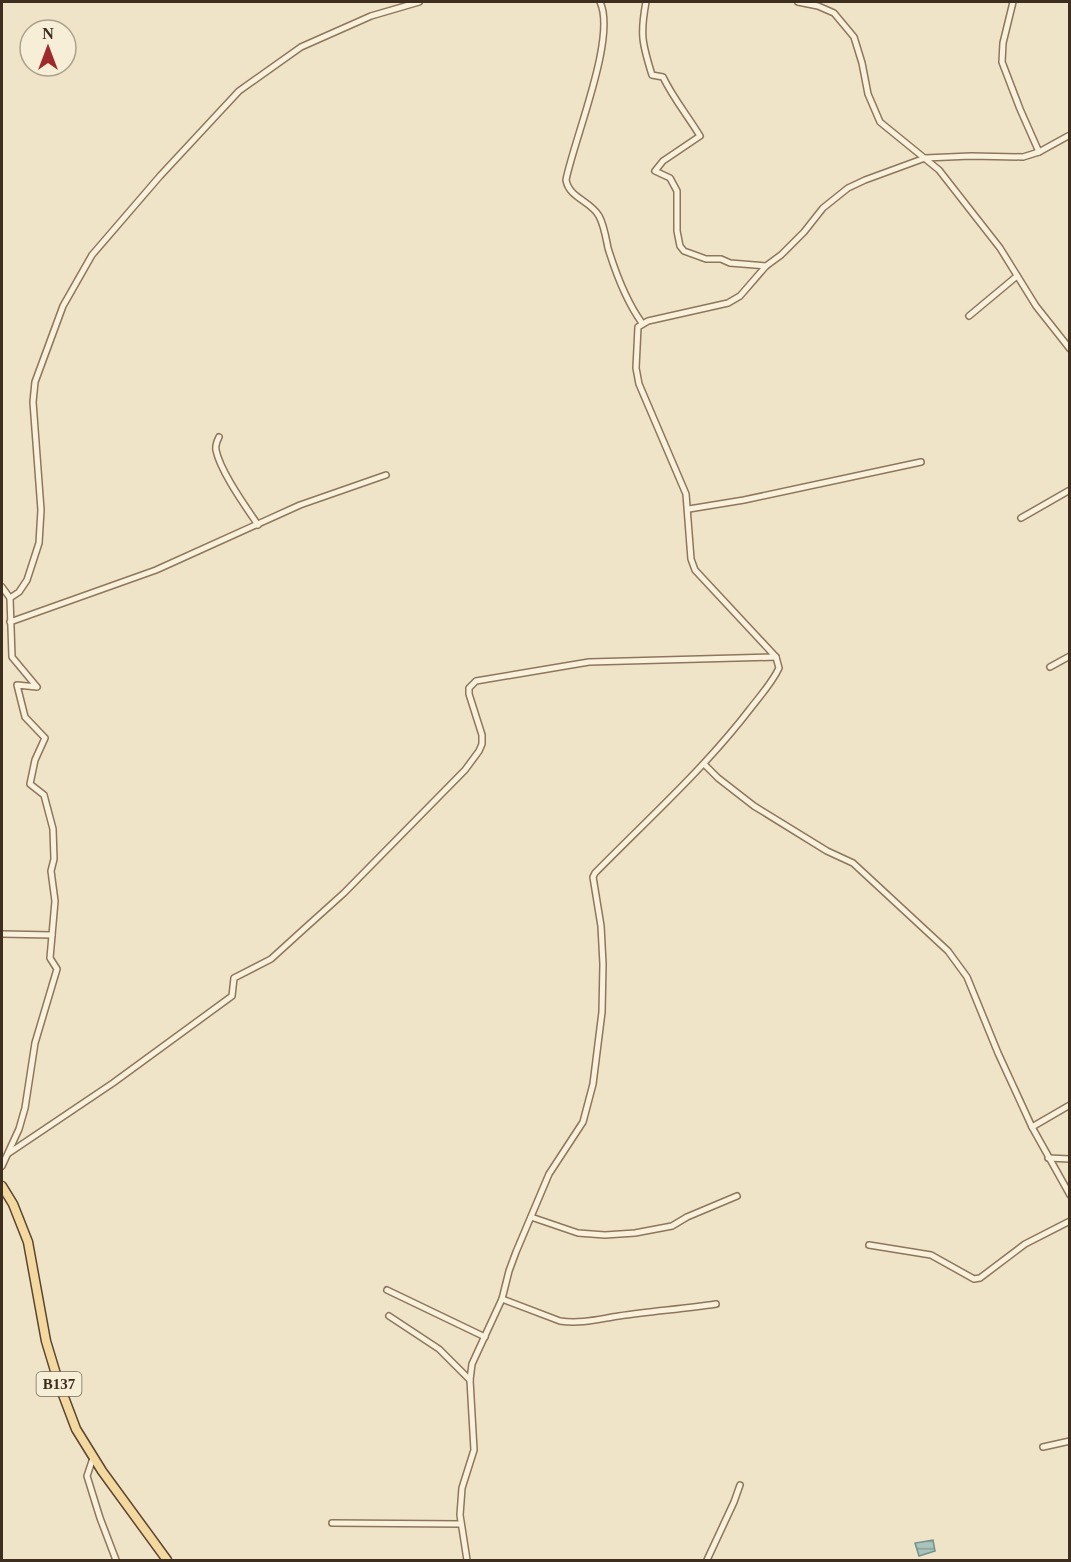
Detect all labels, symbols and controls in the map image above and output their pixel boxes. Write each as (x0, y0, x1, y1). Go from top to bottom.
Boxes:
north arrow (18, 18, 78, 78)
text: N (42, 25, 54, 42)
road number: B137 (36, 1372, 82, 1396)

